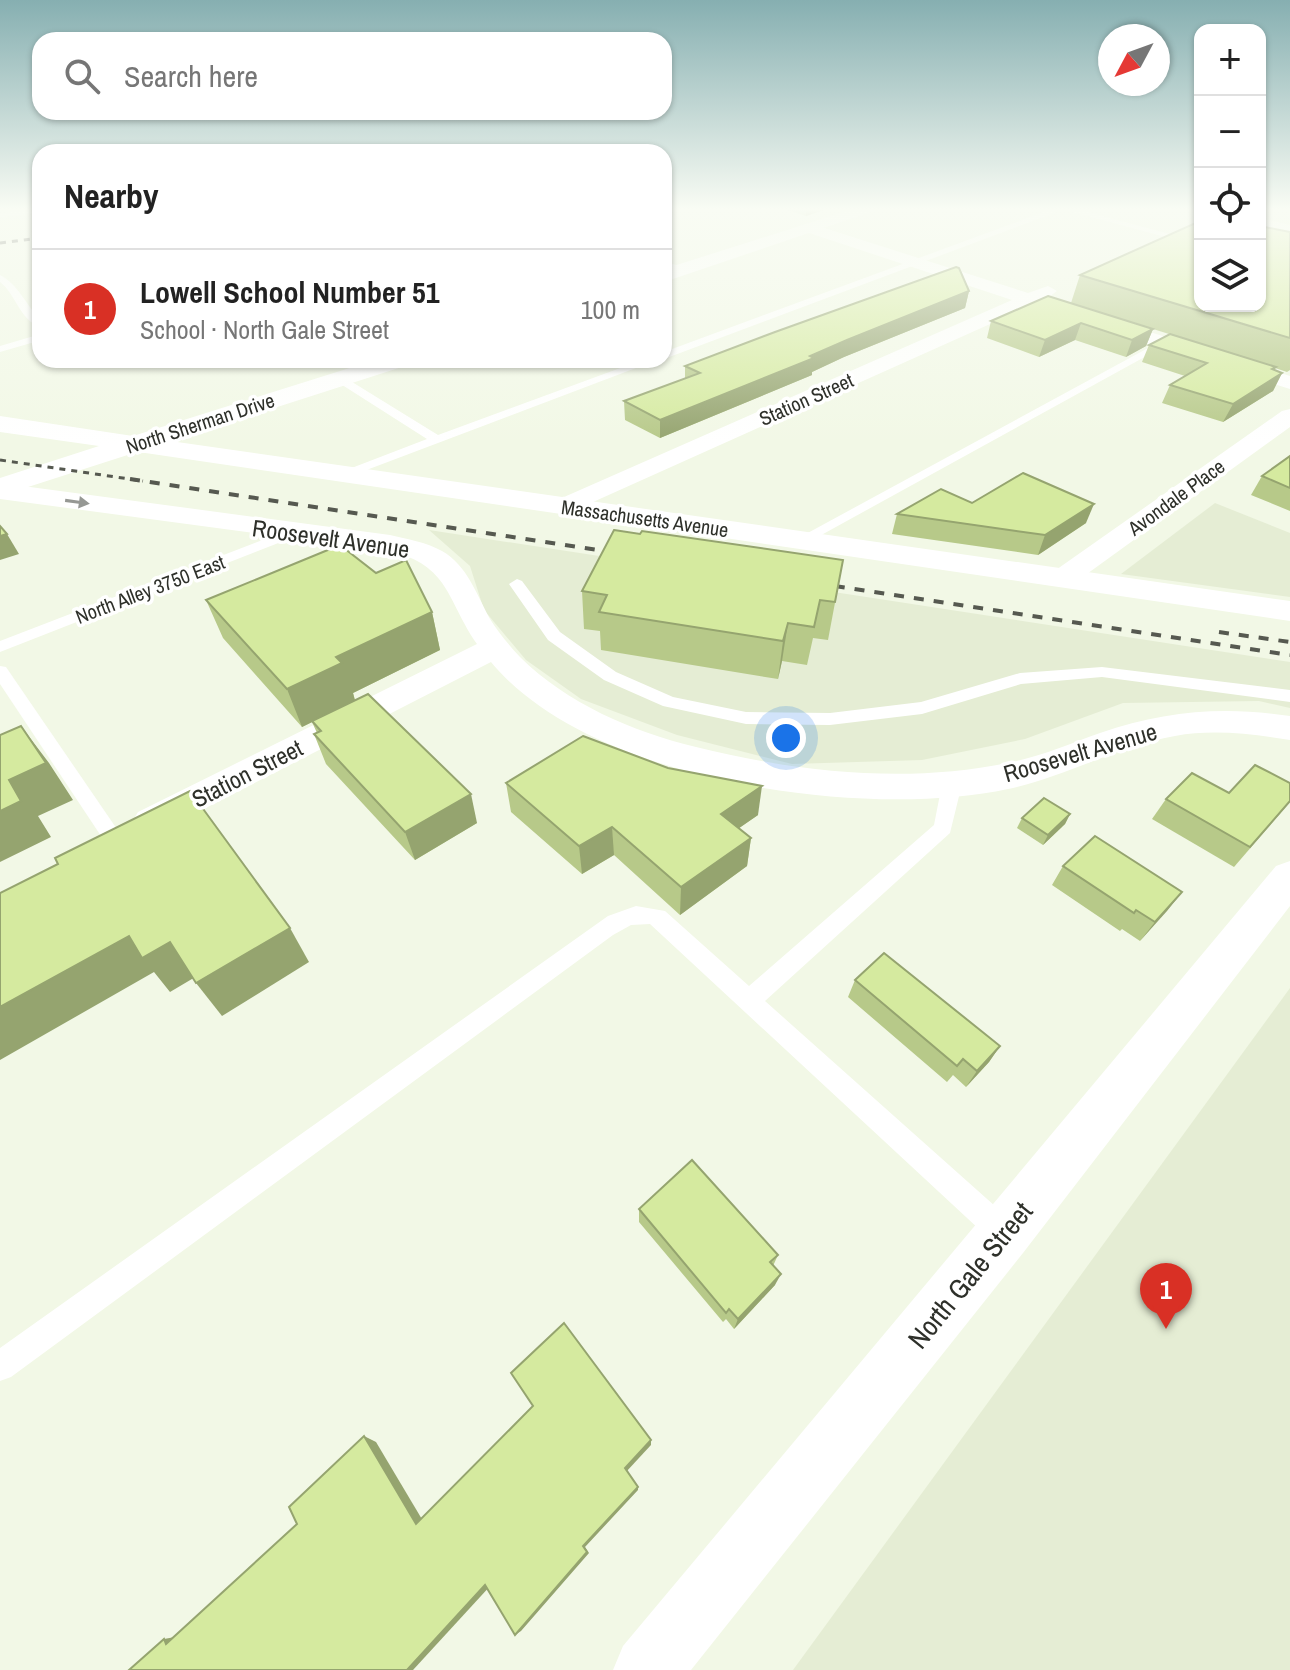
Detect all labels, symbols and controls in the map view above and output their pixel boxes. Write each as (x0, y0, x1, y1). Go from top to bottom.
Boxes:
north arrow (1098, 24, 1170, 96)
map controls (1194, 24, 1266, 312)
button: + (1194, 24, 1266, 96)
search box (32, 32, 672, 120)
icon: search (60, 54, 104, 98)
text: Search here (124, 56, 258, 96)
button: − (1194, 96, 1266, 168)
button: locate (1194, 168, 1266, 240)
text: Nearby (64, 173, 159, 219)
button: layers (1194, 240, 1266, 312)
text: Lowell School Number 51 (140, 272, 439, 312)
text: 1 (84, 292, 96, 327)
text: 100 m (581, 292, 640, 327)
text: School · North Gale Street (140, 312, 389, 347)
street label: Station Street (755, 366, 858, 432)
street label: North Sherman Drive (122, 386, 278, 460)
street label: Avondale Place (1121, 453, 1230, 542)
street label: Massachusetts Avenue (560, 493, 730, 543)
one-way arrow (65, 496, 90, 509)
street label: Roosevelt Avenue (250, 511, 412, 565)
street label: North Alley 3750 East (72, 548, 229, 630)
street label: Roosevelt Avenue (999, 715, 1161, 789)
your location (766, 718, 806, 758)
street label: Station Street (186, 731, 308, 815)
street label: North Gale Street (899, 1194, 1041, 1356)
pin: 1 (1140, 1263, 1192, 1329)

